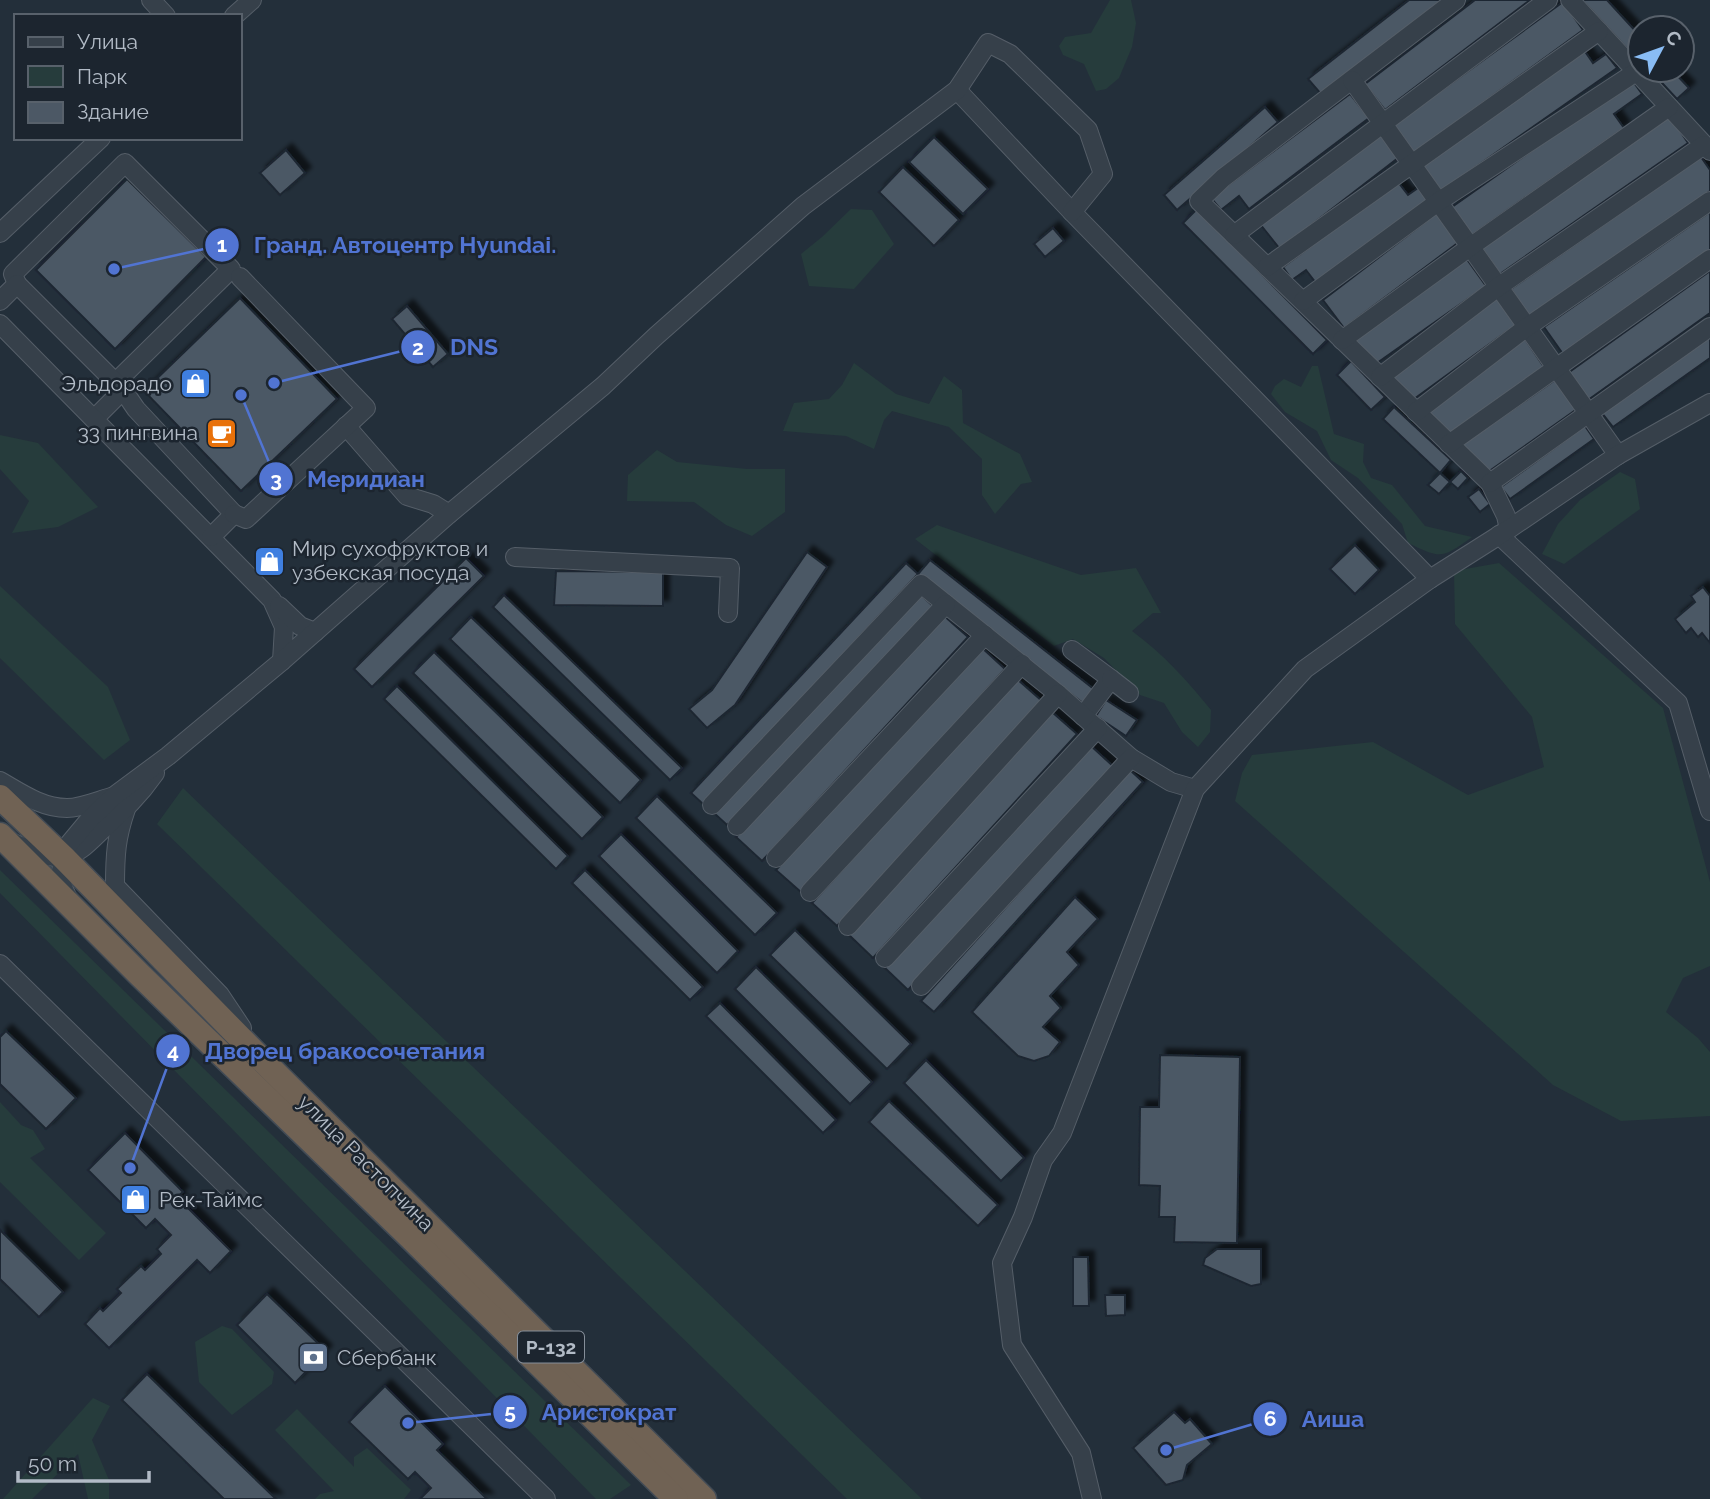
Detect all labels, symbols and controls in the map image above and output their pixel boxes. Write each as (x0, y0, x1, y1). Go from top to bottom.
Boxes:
legend (14, 14, 242, 140)
north arrow (1626, 14, 1696, 84)
text: С (1661, 26, 1686, 50)
text: Улица (77, 29, 138, 54)
text: Парк (77, 64, 127, 89)
text: Здание (77, 99, 149, 124)
callout: Гранд. Автоцентр Hyundai. (205, 223, 571, 267)
text: Гранд. Автоцентр Hyundai. (254, 231, 556, 258)
text: 1 (217, 232, 227, 257)
callout: DNS (401, 325, 512, 369)
text: DNS (450, 333, 498, 360)
text: 2 (412, 335, 424, 360)
shop icon: Эльдорадо (178, 367, 212, 401)
place label: Эльдорадо (61, 371, 172, 396)
cafe icon: 33 пингвина (204, 416, 238, 450)
place label: 33 пингвина (78, 420, 198, 445)
callout: Меридиан (258, 457, 439, 501)
text: Меридиан (307, 465, 425, 492)
text: 3 (270, 467, 282, 492)
place label: Мир сухофруктов и узбекская посуда (292, 536, 488, 585)
shop icon: Мир сухофруктов и узбекская посуда (252, 544, 286, 578)
callout: Дворец бракосочетания (156, 1029, 499, 1073)
text: Дворец бракосочетания (205, 1037, 485, 1064)
text: 4 (167, 1038, 179, 1063)
street label: улица Растопчина (293, 1089, 440, 1236)
shop icon: Рек-Таймс (119, 1183, 153, 1217)
place label: Рек-Таймс (159, 1187, 263, 1212)
road number: Р-132 (518, 1331, 584, 1362)
bank icon: Сбербанк (297, 1341, 331, 1375)
place label: Сбербанк (337, 1345, 437, 1370)
callout: Аристократ (492, 1390, 690, 1434)
callout: Аиша (1253, 1397, 1378, 1441)
text: Аристократ (542, 1398, 677, 1425)
text: 5 (504, 1399, 516, 1424)
text: Аиша (1302, 1405, 1364, 1432)
text: 6 (1264, 1406, 1276, 1431)
scale bar (18, 1440, 149, 1484)
text: 50 m (28, 1451, 77, 1476)

